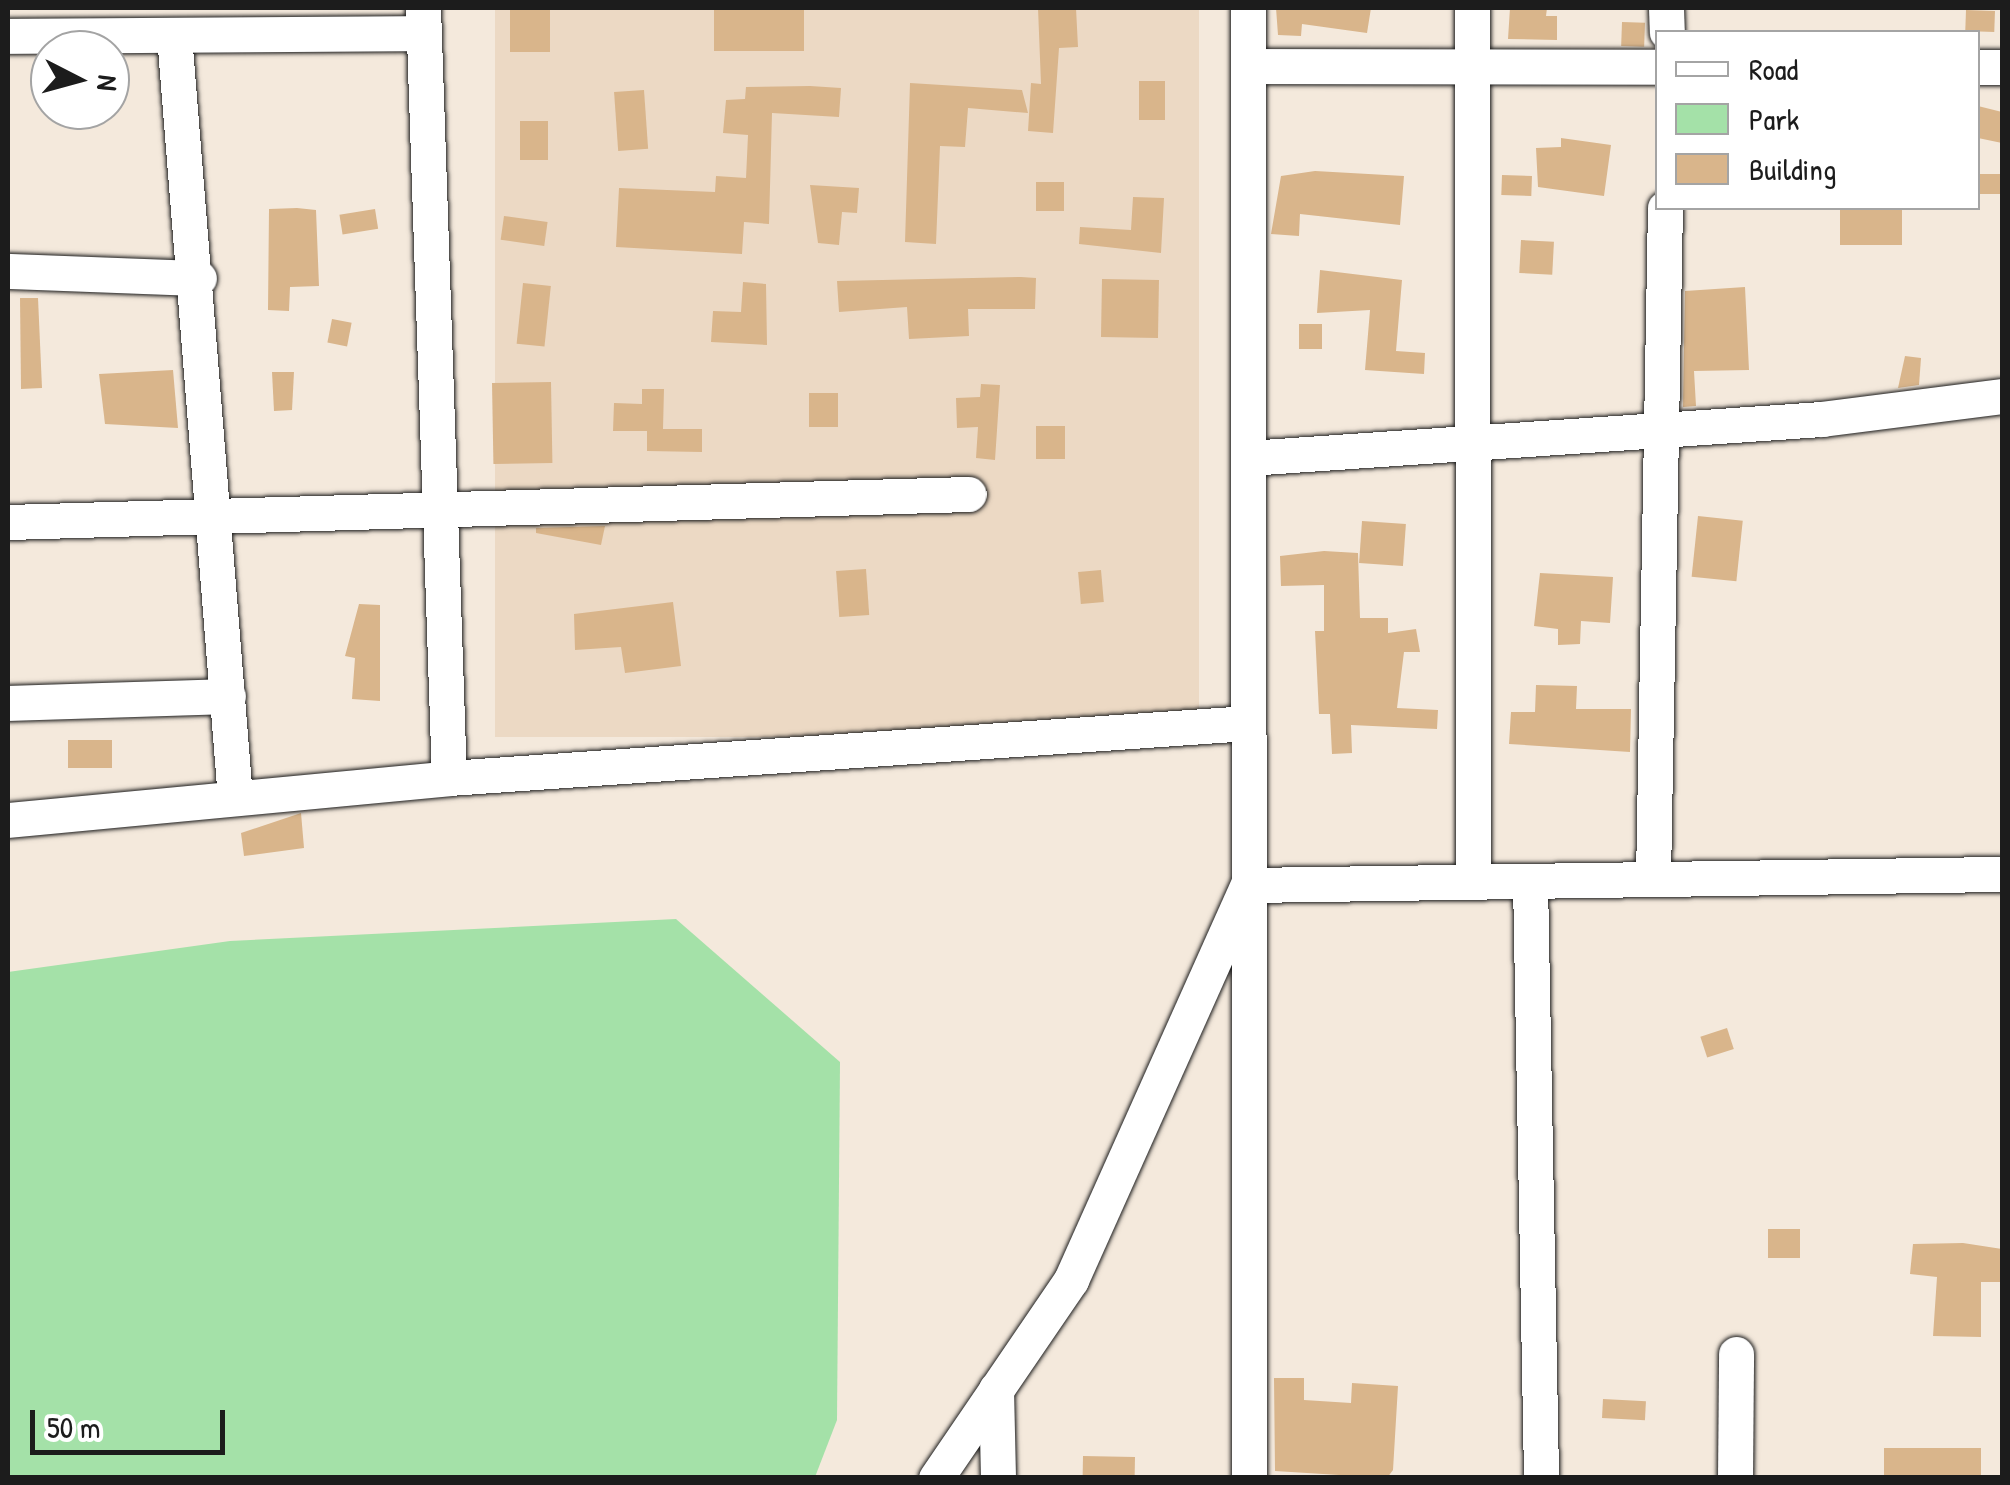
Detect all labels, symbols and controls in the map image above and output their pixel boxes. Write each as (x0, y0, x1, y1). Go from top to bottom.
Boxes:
north arrow (30, 30, 130, 130)
legend (1655, 30, 1980, 210)
text: Road (1749, 49, 1798, 89)
text: N (88, 74, 128, 92)
text: Park (1749, 99, 1799, 139)
text: Building (1749, 149, 1836, 189)
scale bar (35, 1390, 230, 1452)
text: 50 m (47, 1407, 100, 1447)

